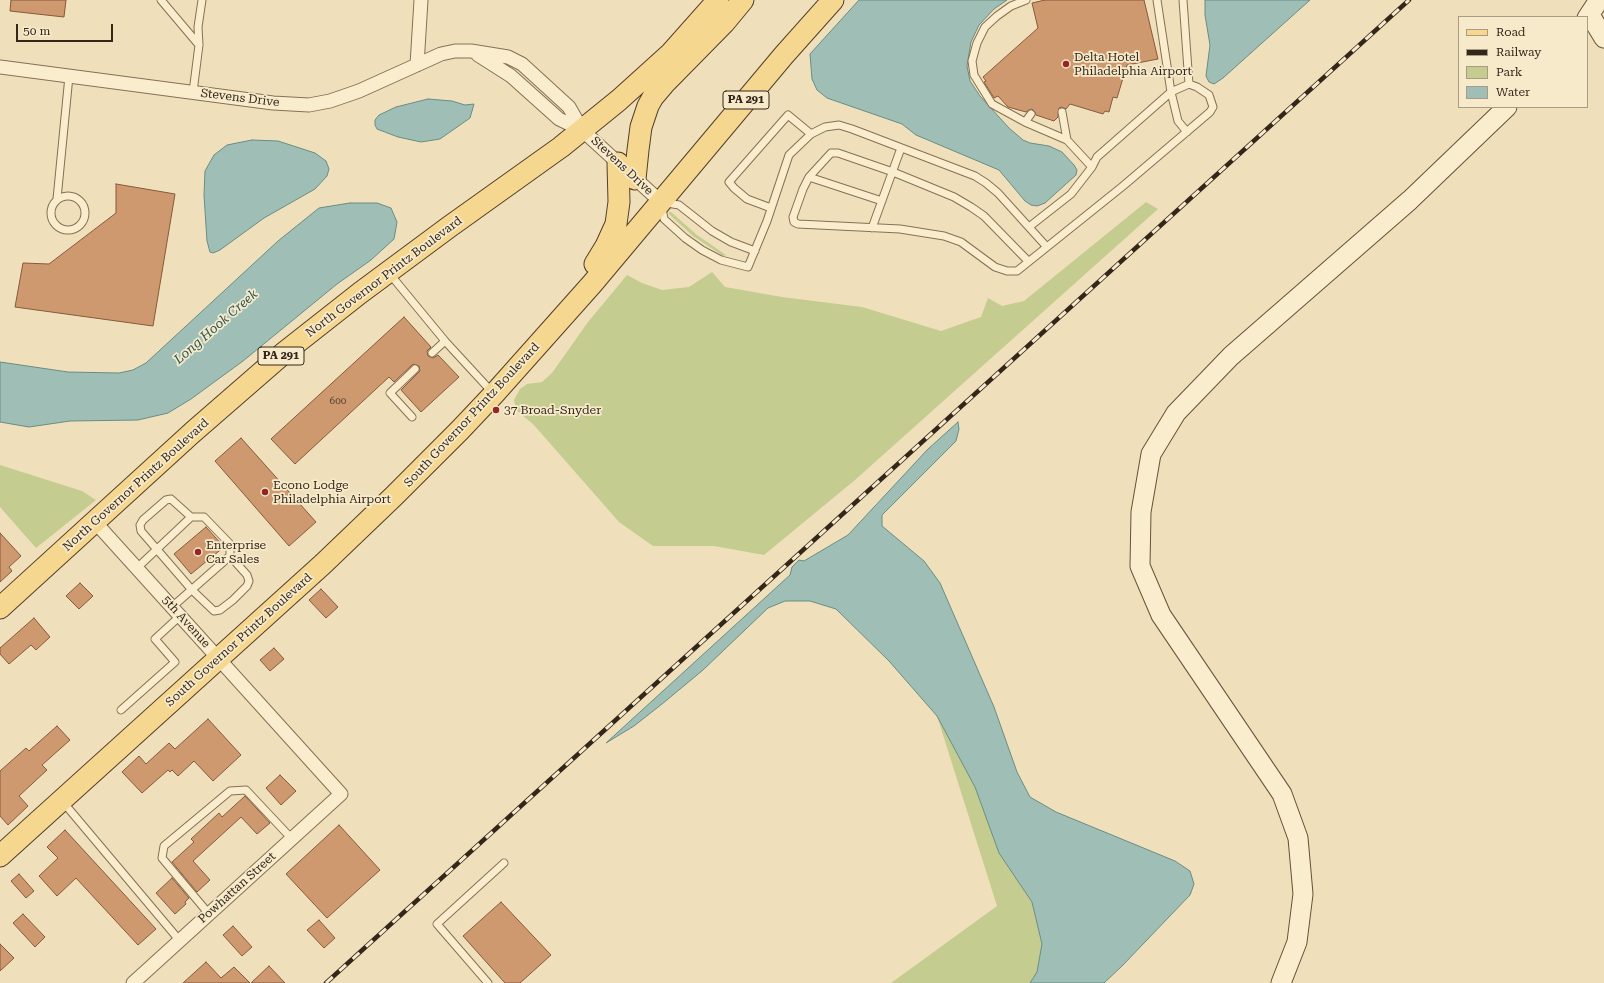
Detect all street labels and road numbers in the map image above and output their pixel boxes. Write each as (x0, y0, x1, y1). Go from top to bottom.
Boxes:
street label: Stevens Drive (200, 86, 280, 110)
road number: PA 291 (723, 91, 769, 109)
street label: Stevens Drive (588, 134, 656, 198)
street label: North Governor Printz Boulevard (303, 214, 465, 340)
street label: South Governor Printz Boulevard (401, 340, 543, 490)
road number: PA 291 (258, 347, 304, 365)
street label: North Governor Printz Boulevard (60, 416, 212, 554)
street label: South Governor Printz Boulevard (163, 570, 315, 710)
street label: 5th Avenue (159, 593, 213, 651)
street label: Powhattan Street (195, 849, 279, 927)

